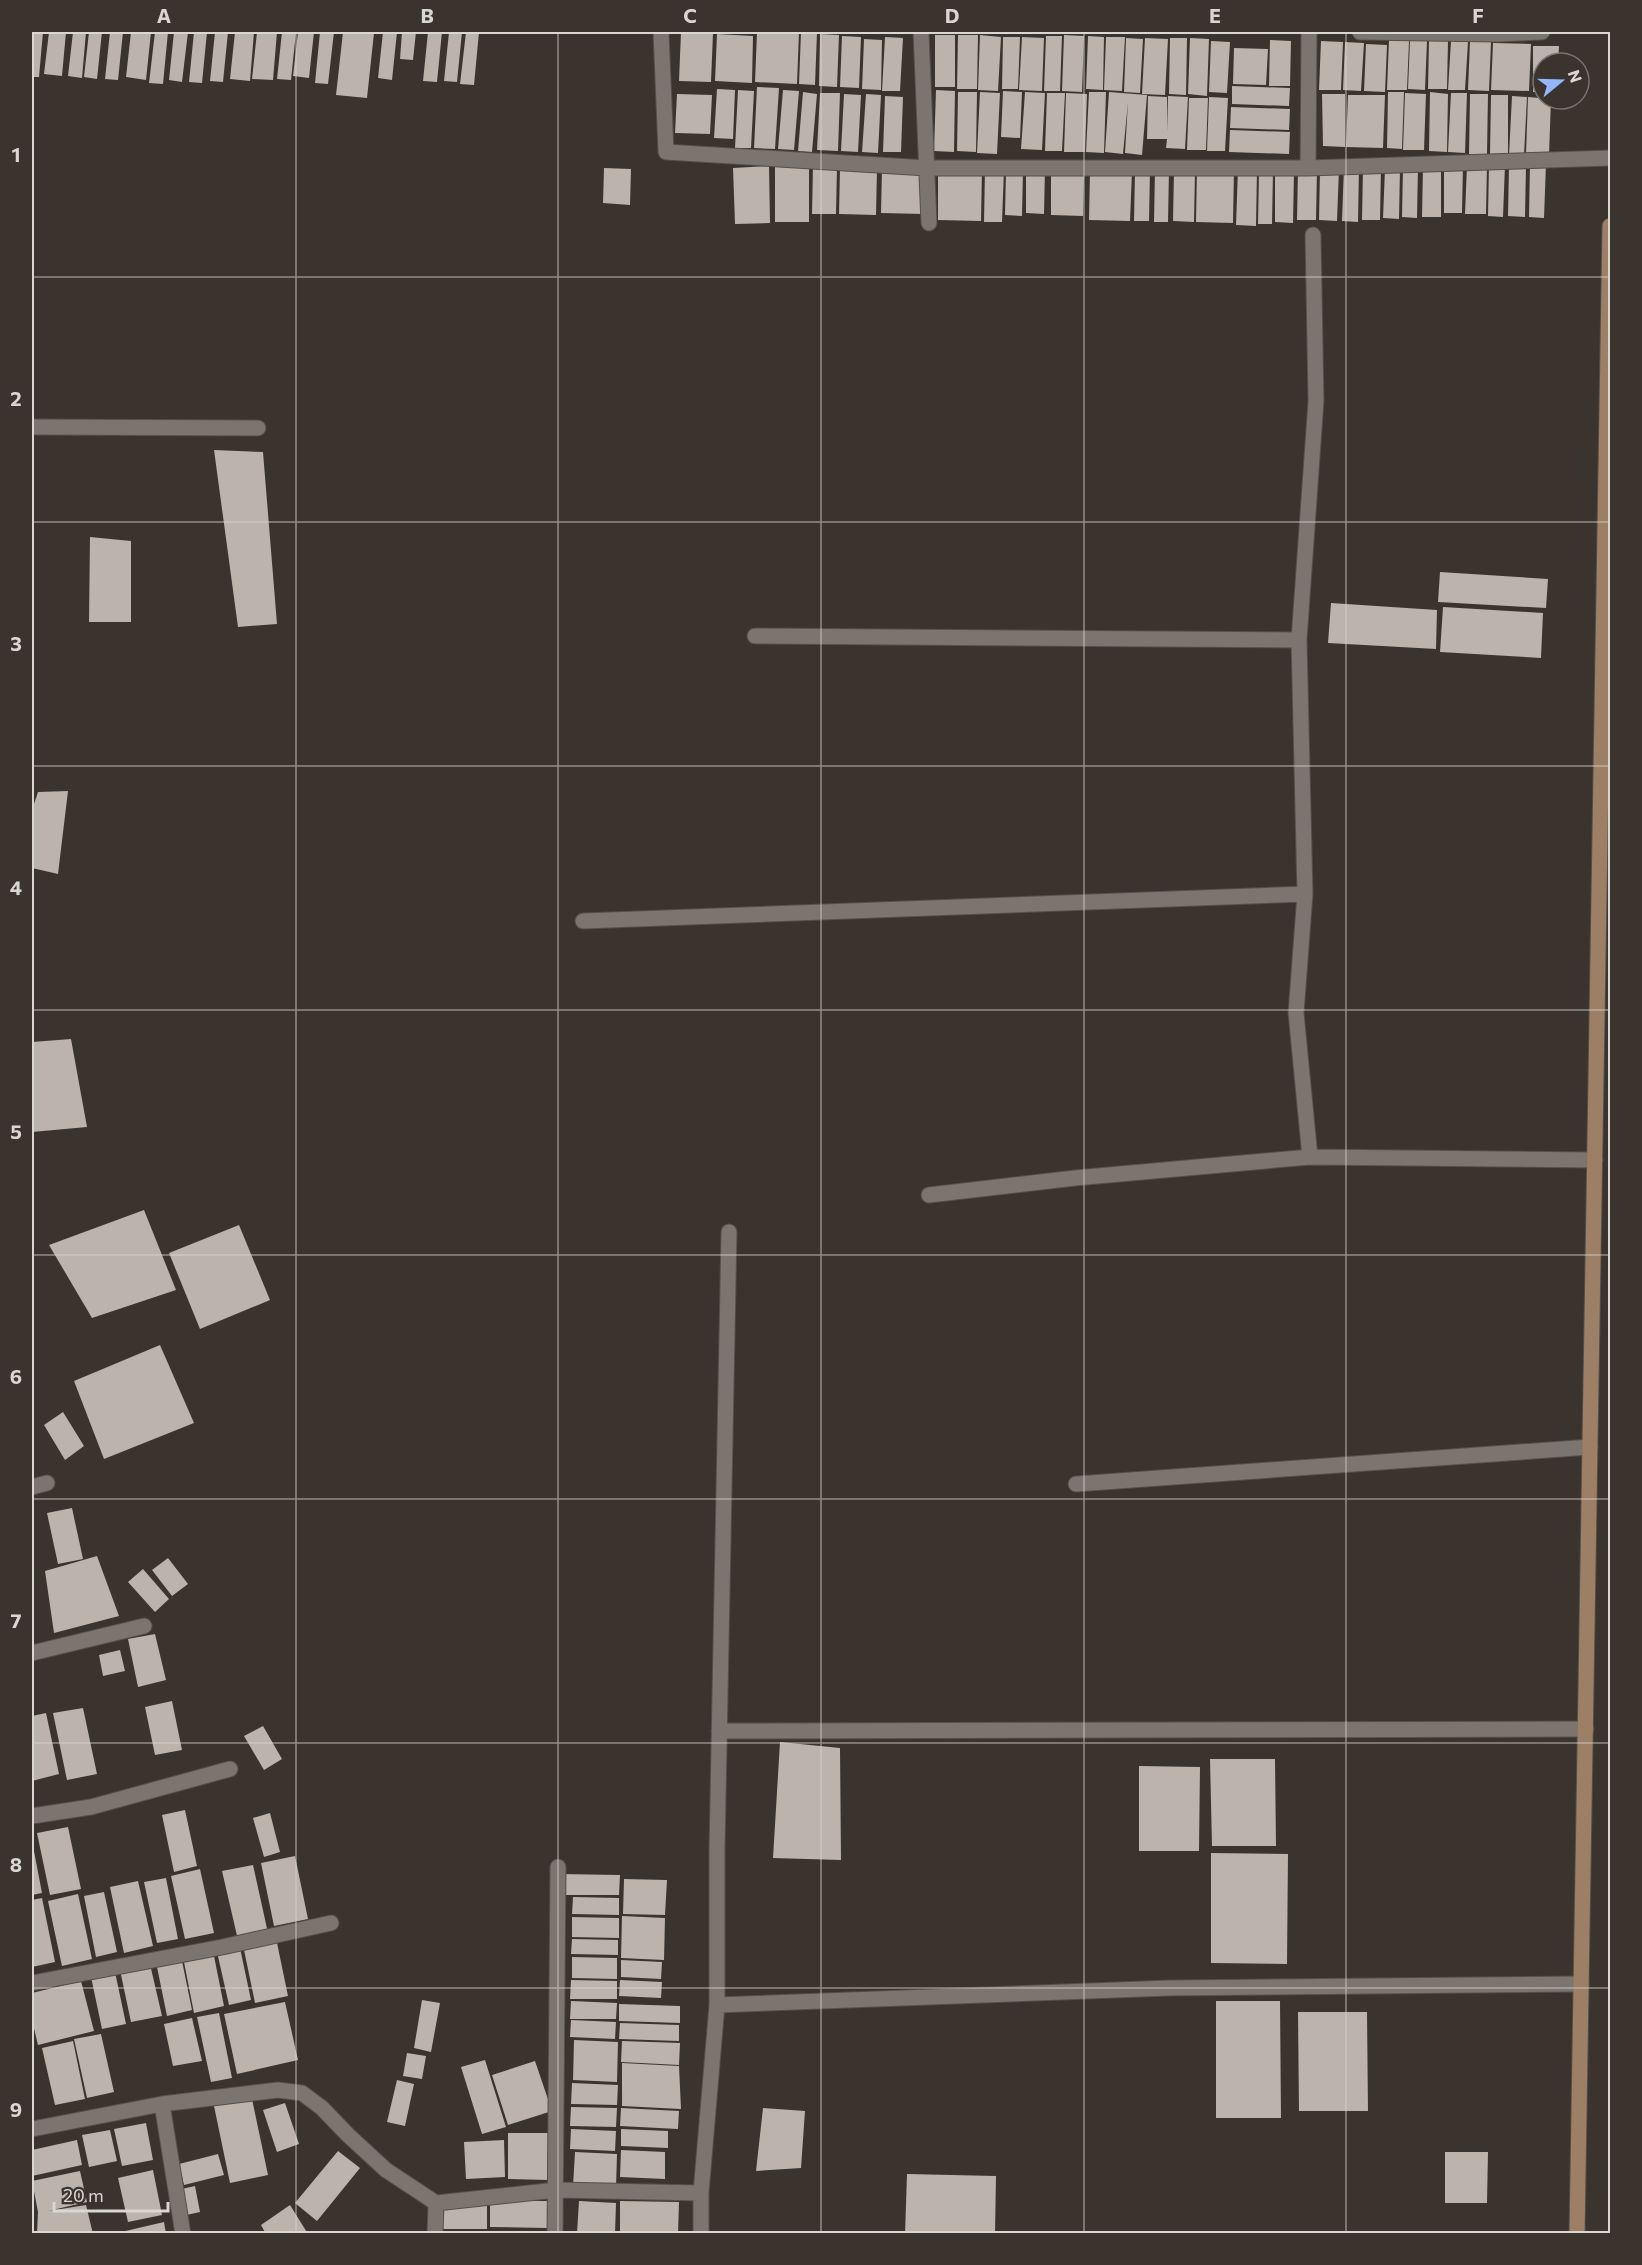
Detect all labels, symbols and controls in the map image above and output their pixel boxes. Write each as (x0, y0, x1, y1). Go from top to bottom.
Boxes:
text: A (157, 3, 171, 27)
text: B (420, 3, 434, 27)
text: C (683, 3, 697, 27)
text: D (945, 3, 959, 27)
text: E (1209, 3, 1221, 27)
text: F (1472, 3, 1484, 27)
north arrow (1531, 51, 1591, 111)
text: N (1565, 67, 1587, 85)
text: 1 (11, 142, 21, 166)
text: 2 (10, 386, 22, 410)
text: 3 (10, 631, 22, 655)
text: 4 (10, 875, 22, 899)
text: 5 (10, 1119, 22, 1143)
text: 6 (10, 1364, 22, 1388)
text: 7 (11, 1608, 22, 1632)
text: 8 (10, 1852, 22, 1876)
text: 9 (10, 2097, 22, 2121)
scale bar (54, 2175, 168, 2213)
text: 20 m (63, 2184, 104, 2206)

